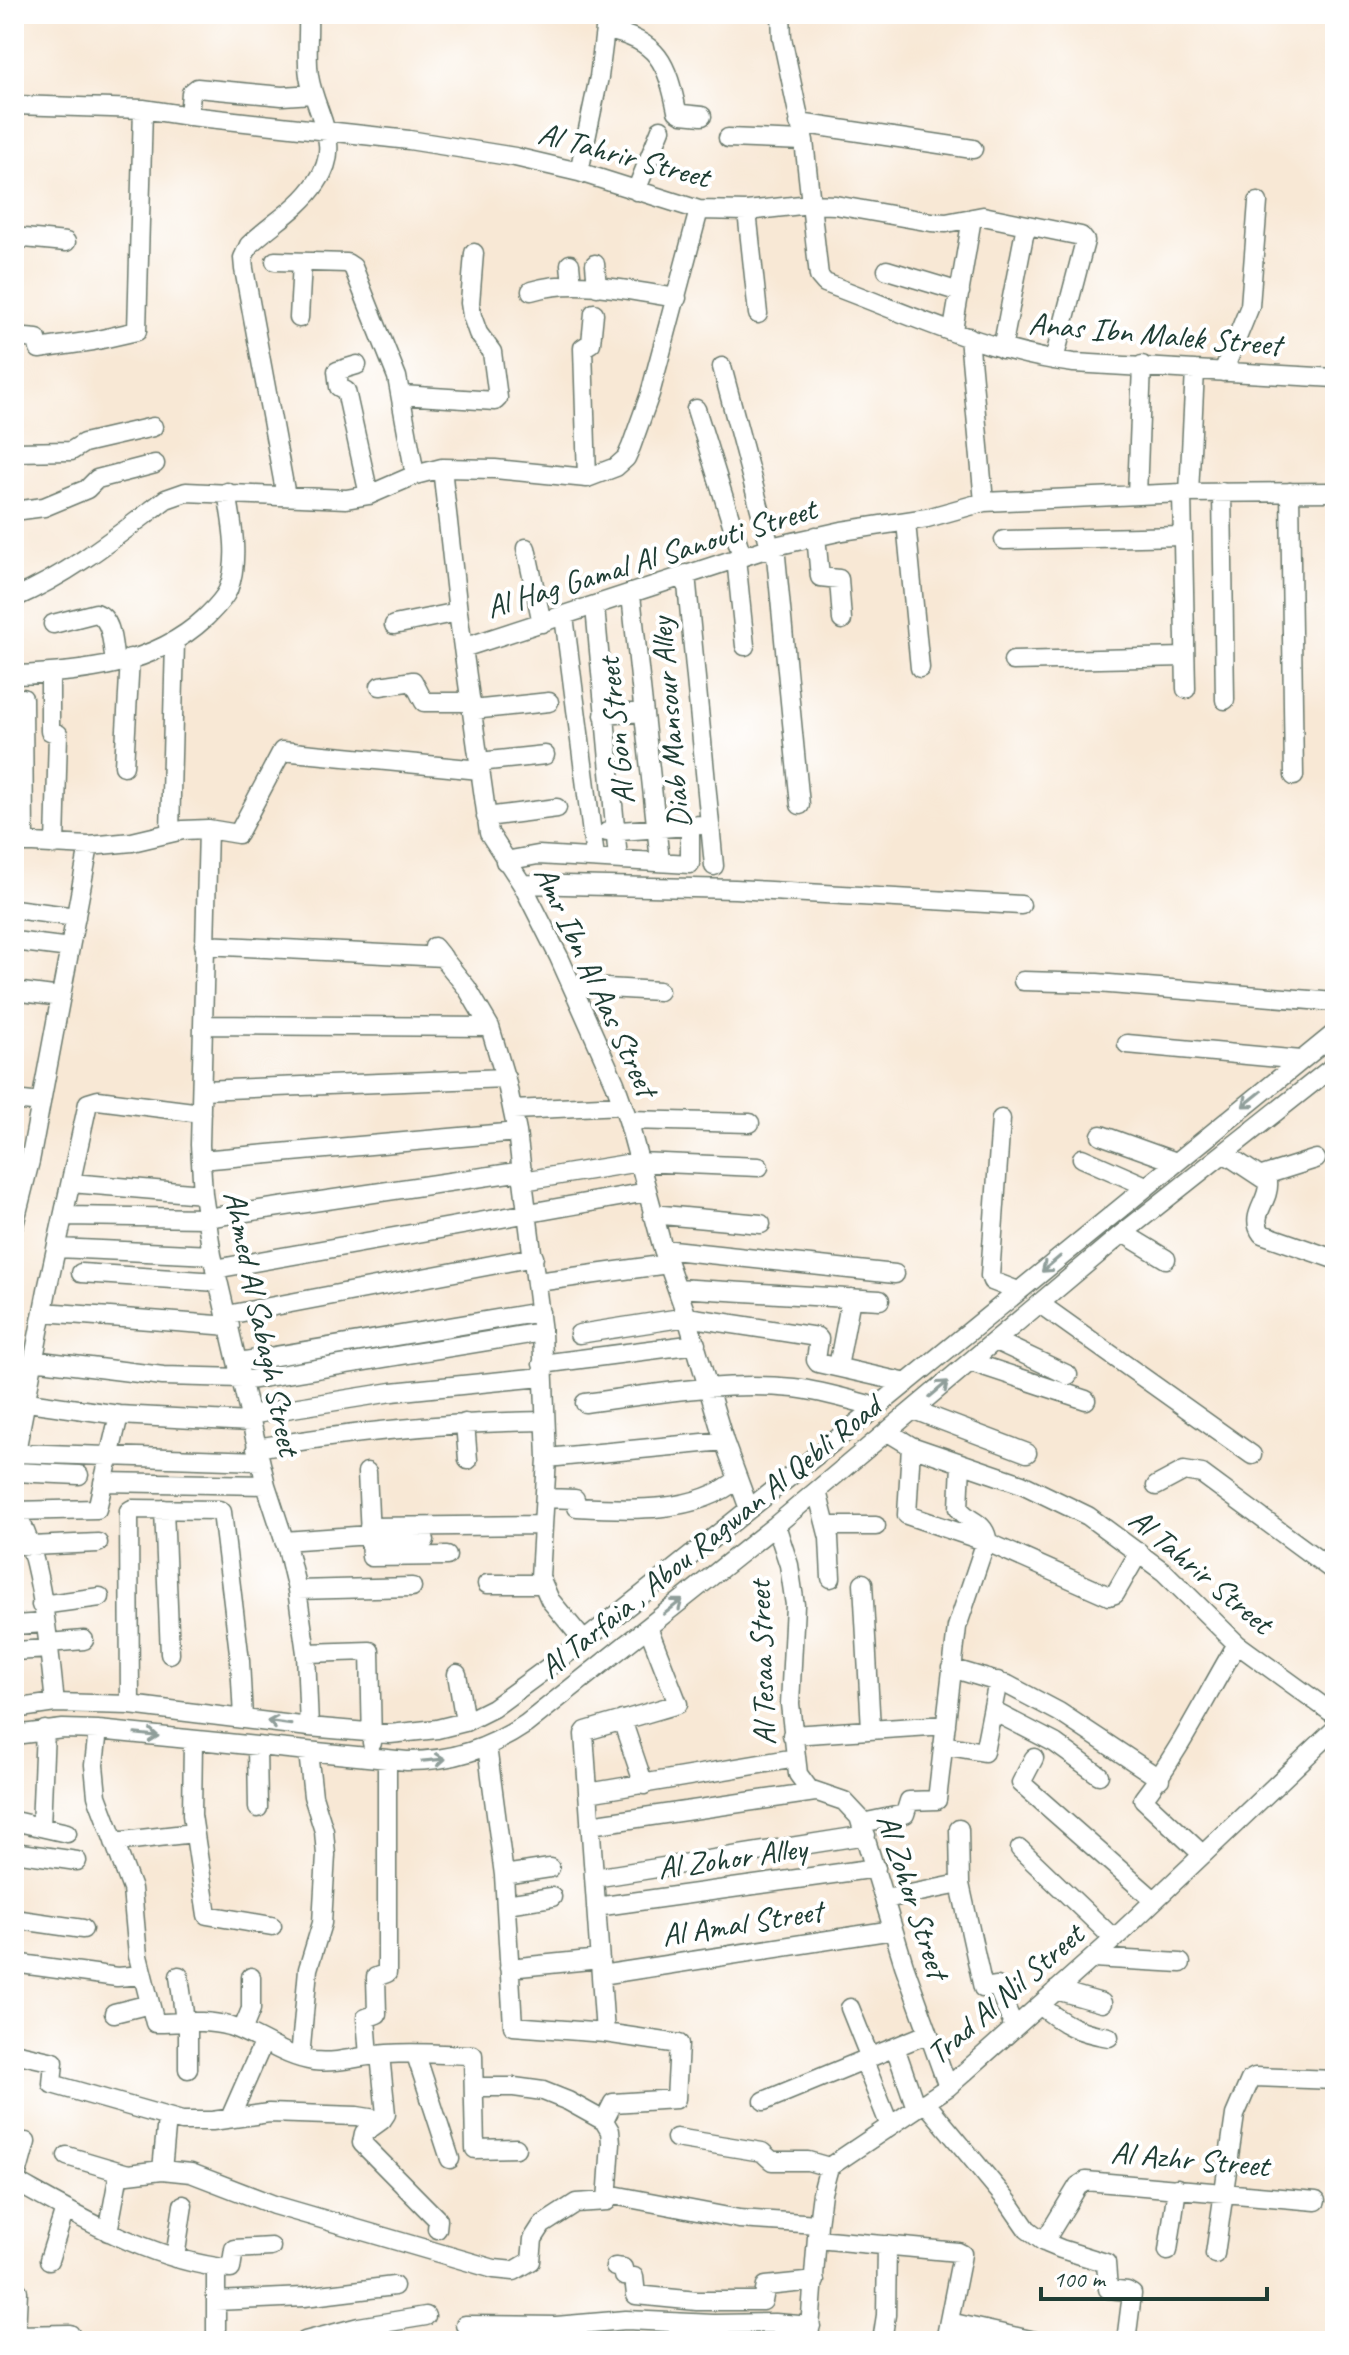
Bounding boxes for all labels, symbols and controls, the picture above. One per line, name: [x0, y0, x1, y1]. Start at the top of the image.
street label: Al Tahrir Street: [534, 113, 717, 198]
street label: Anas Ibn Malek Street: [1027, 303, 1287, 366]
street label: Al Hag Gamal Al Sanouti Street: [481, 487, 824, 628]
street label: Diab Mansour Alley: [640, 613, 700, 830]
street label: Al Gon Street: [588, 652, 644, 806]
street label: Amr Ibn Al Aas Street: [525, 859, 669, 1107]
one-way arrow: [1242, 1091, 1263, 1108]
street label: Ahmed Al Sabagh Street: [214, 1187, 311, 1462]
one-way arrow: [1041, 1255, 1062, 1273]
one-way arrow: [928, 1380, 949, 1398]
street label: Al Tarfaia , Abou Ragwan Al Qebli Road: [531, 1383, 893, 1688]
street label: Al Tahrir Street: [1121, 1499, 1284, 1645]
street label: Al Tesaa Street: [739, 1576, 785, 1746]
one-way arrow: [662, 1598, 683, 1616]
one-way arrow: [267, 1715, 292, 1730]
one-way arrow: [133, 1727, 160, 1742]
one-way arrow: [420, 1752, 447, 1767]
street label: Al Zohor Street: [867, 1809, 960, 1988]
street label: Al Zohor Alley: [655, 1827, 812, 1889]
street label: Al Amal Street: [659, 1889, 829, 1956]
street label: Trad Al Nil Street: [918, 1912, 1095, 2073]
street label: Al Azhr Street: [1109, 2132, 1274, 2187]
scale bar: [1041, 2251, 1267, 2301]
text: 100 m: [1053, 2264, 1107, 2294]

